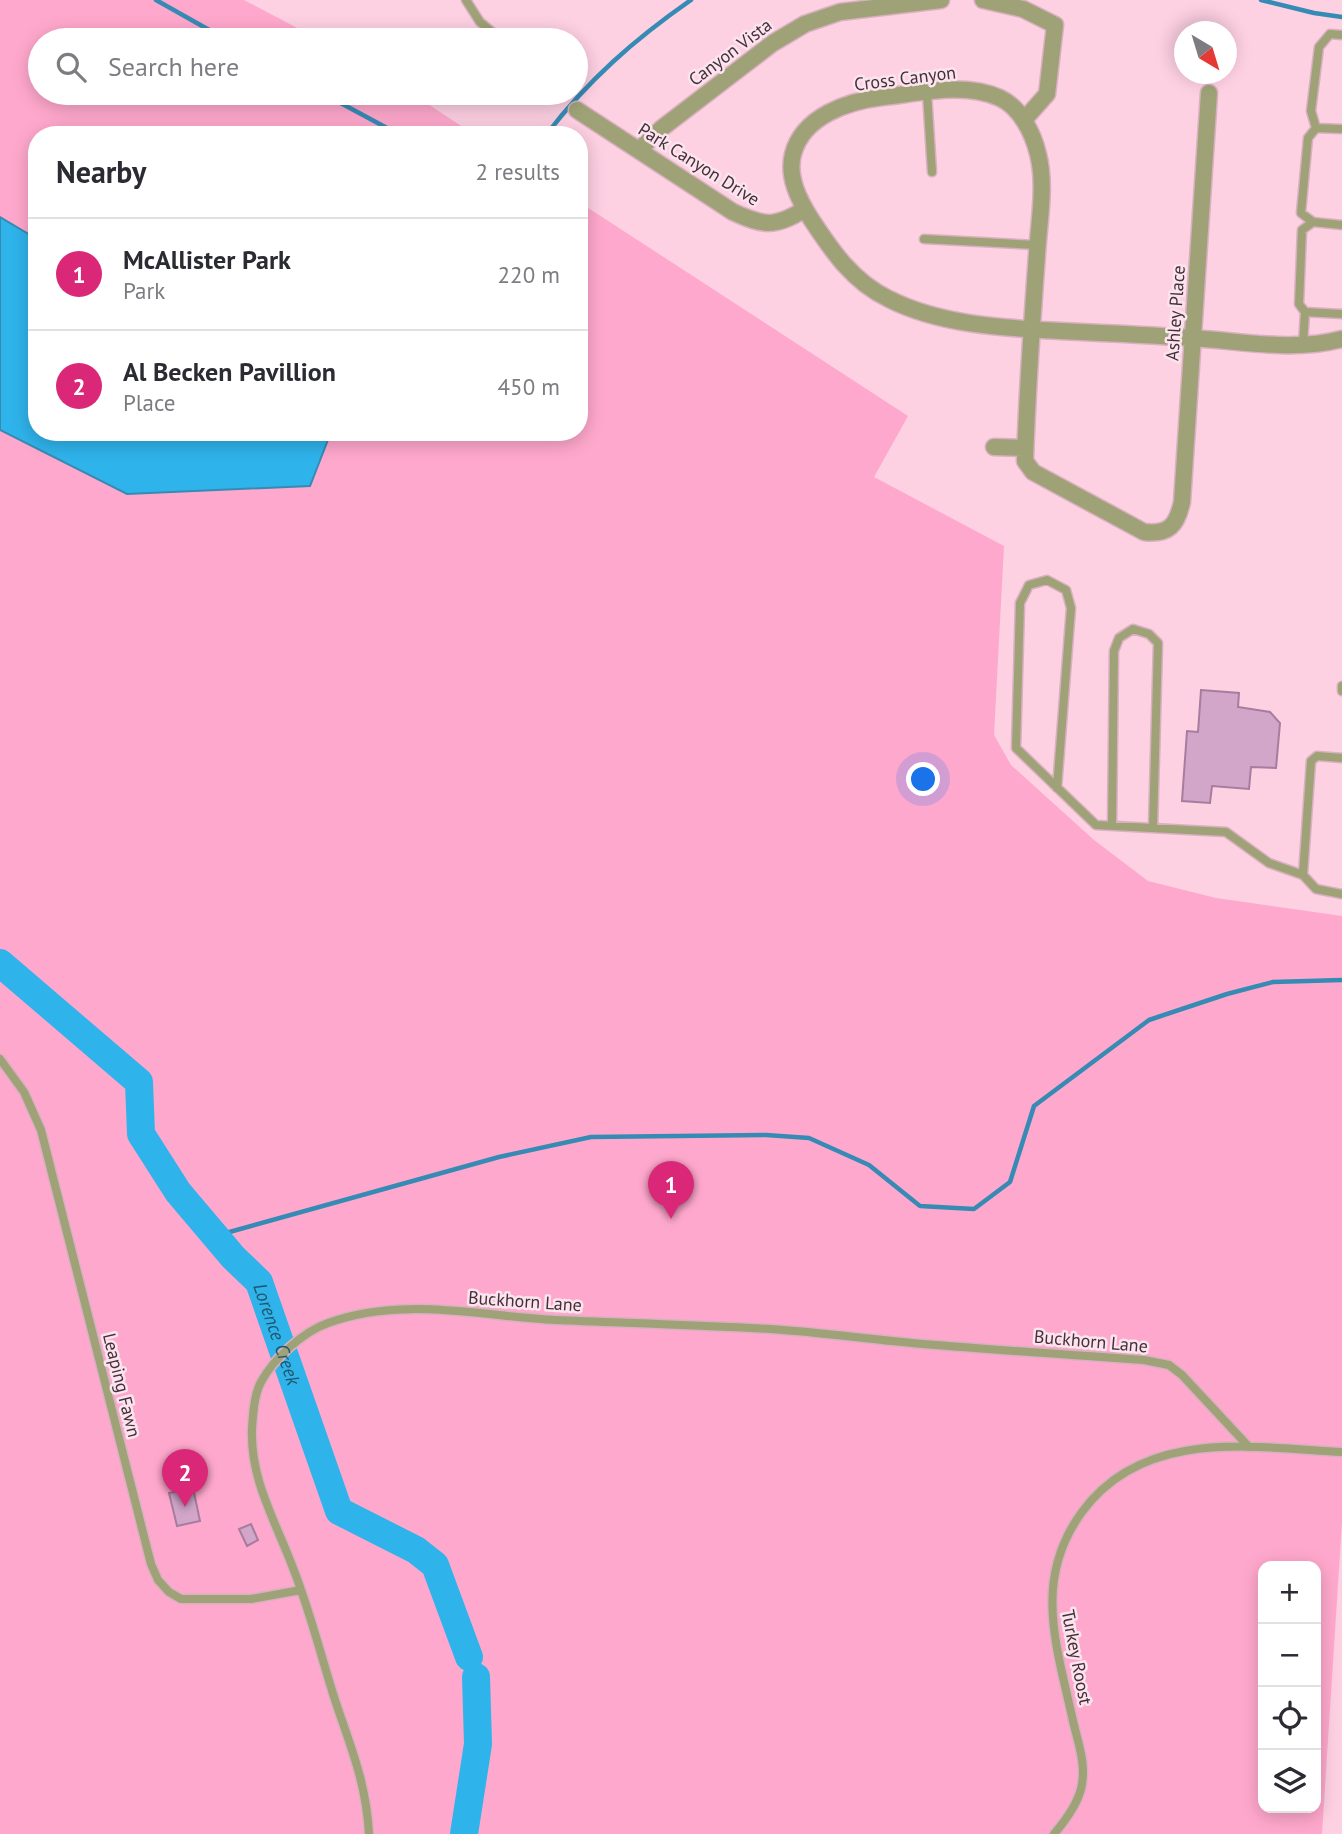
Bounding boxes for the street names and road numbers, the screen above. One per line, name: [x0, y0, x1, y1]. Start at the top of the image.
street label: Canyon Vista: [684, 13, 776, 91]
street label: Cross Canyon: [853, 60, 957, 96]
street label: Park Canyon Drive: [634, 117, 764, 211]
street label: Ashley Place: [1160, 265, 1190, 361]
street label: Buckhorn Lane: [467, 1286, 583, 1316]
street label: Buckhorn Lane: [1033, 1325, 1149, 1357]
street label: Leaping Fawn: [98, 1331, 146, 1439]
street label: Turkey Roost: [1057, 1607, 1097, 1707]

